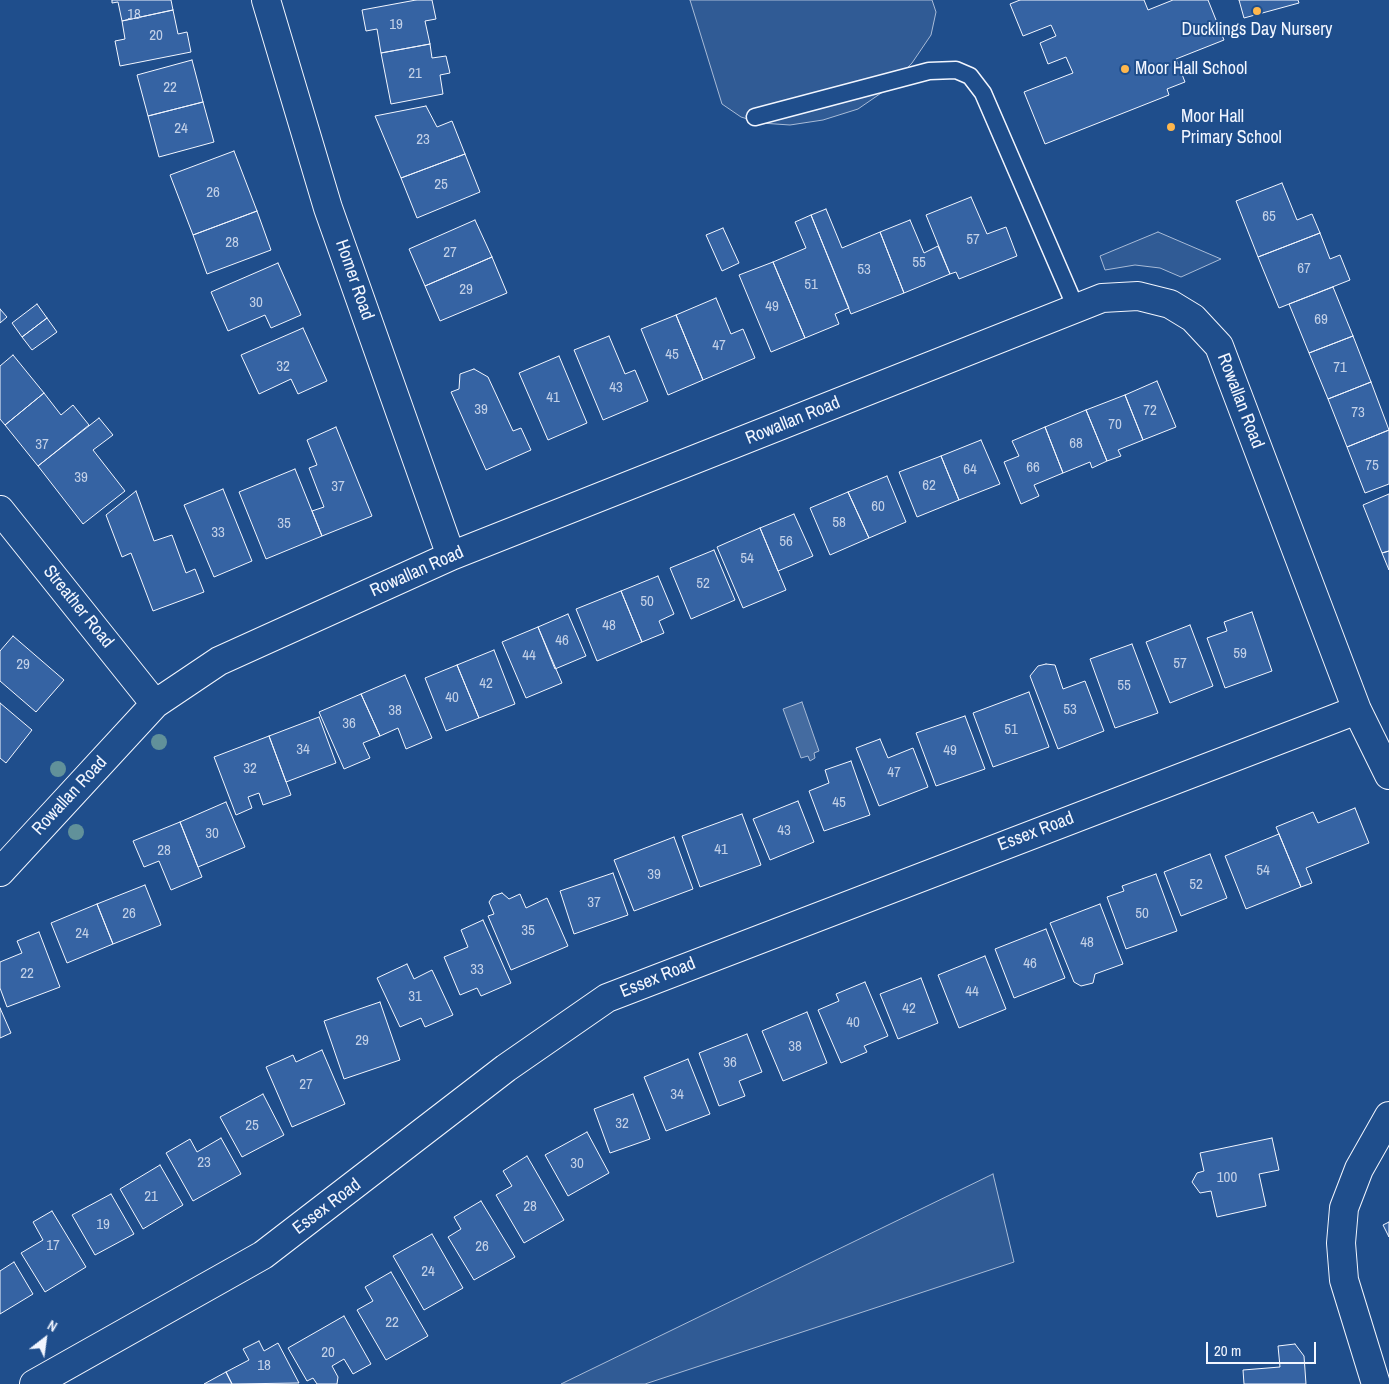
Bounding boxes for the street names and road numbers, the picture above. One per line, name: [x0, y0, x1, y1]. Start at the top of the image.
street label: Homer Road: [330, 237, 378, 323]
street label: Rowallan Road: [1212, 350, 1268, 452]
street label: Rowallan Road: [743, 392, 843, 450]
street label: Rowallan Road: [367, 542, 467, 602]
street label: Streather Road: [38, 561, 118, 653]
street label: Rowallan Road: [28, 752, 112, 840]
street label: Essex Road: [995, 808, 1077, 856]
street label: Essex Road: [617, 953, 699, 1003]
street label: Essex Road: [289, 1174, 365, 1240]

